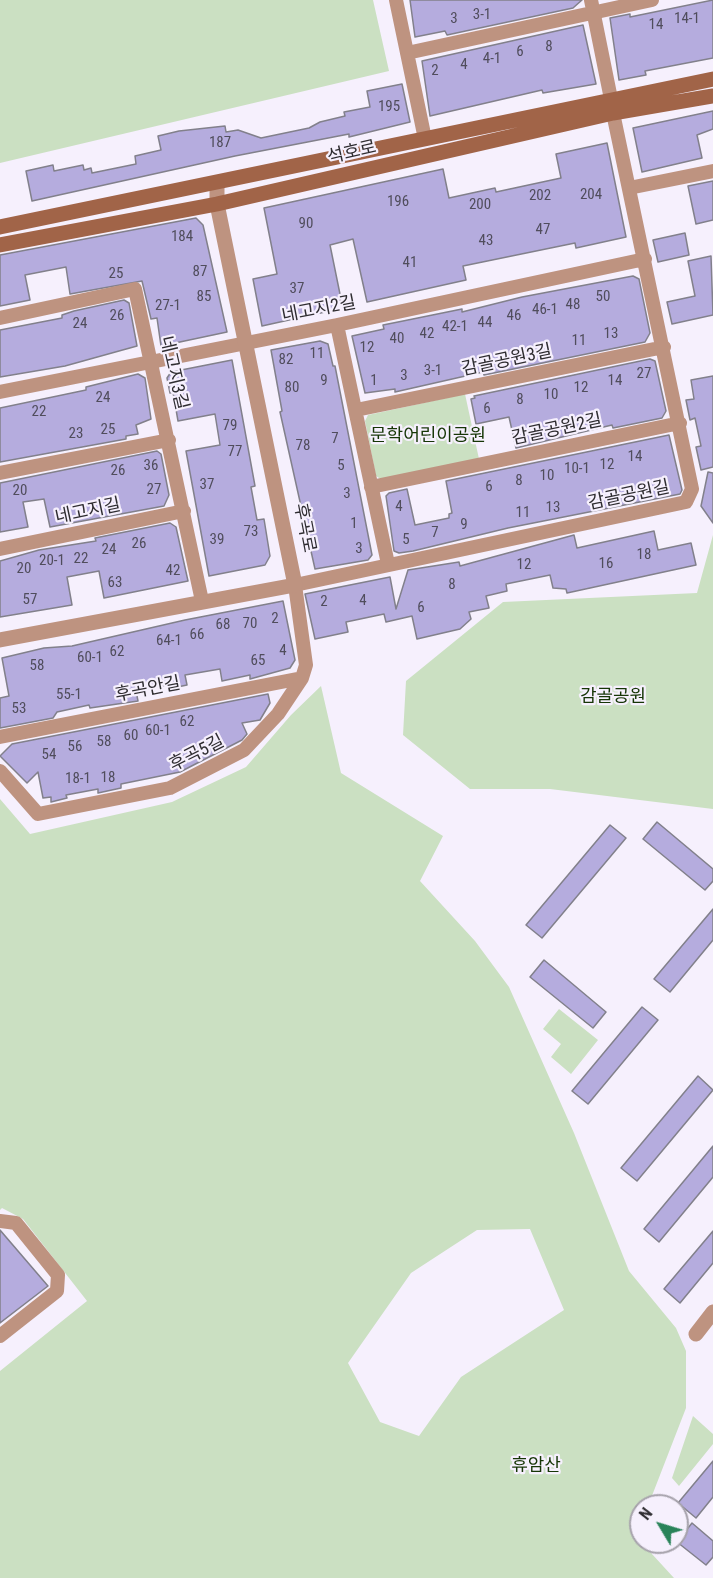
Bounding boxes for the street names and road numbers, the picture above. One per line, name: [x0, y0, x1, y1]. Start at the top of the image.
street label: 석호로: [325, 137, 379, 169]
street label: 네고지2길: [280, 292, 358, 328]
street label: 네고지3길: [154, 334, 192, 412]
street label: 감골공원3길: [460, 341, 554, 381]
street label: 감골공원2길: [510, 410, 604, 450]
street label: 감골공원길: [586, 477, 672, 515]
street label: 네고지길: [53, 495, 123, 529]
street label: 후곡로: [289, 502, 319, 554]
street label: 후곡안길: [113, 673, 183, 707]
street label: 후곡5길: [166, 731, 228, 777]

